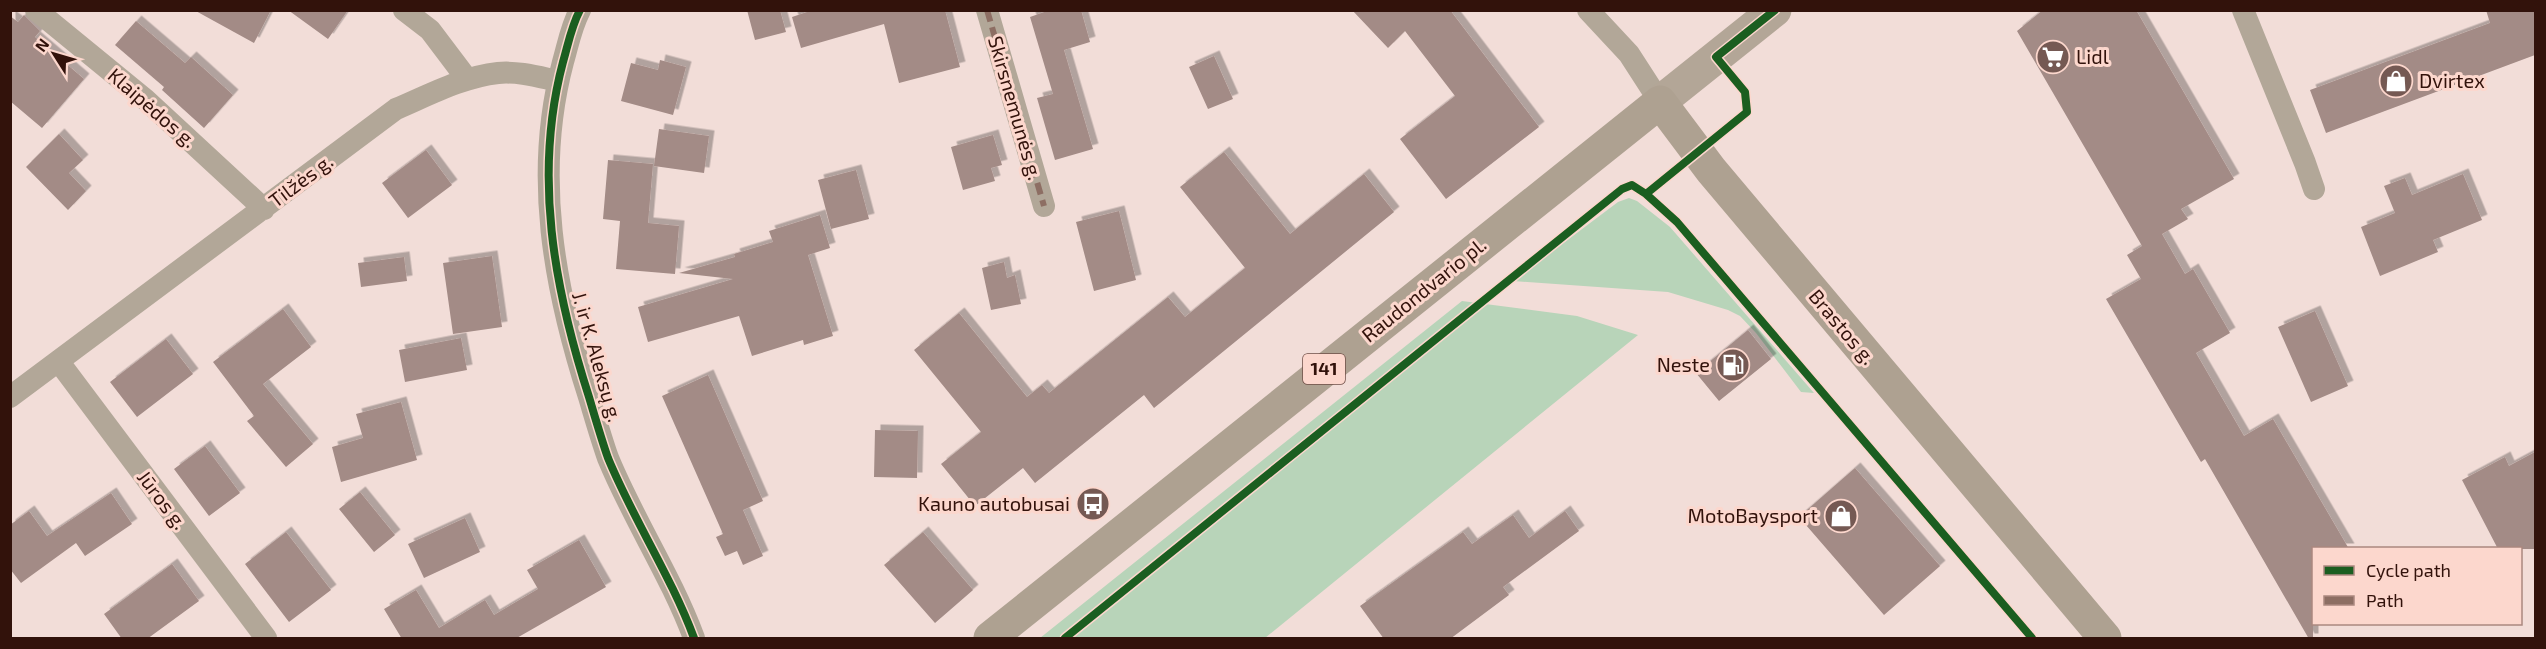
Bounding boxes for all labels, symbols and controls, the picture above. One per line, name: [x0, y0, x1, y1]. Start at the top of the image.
north arrow: [24, 24, 84, 84]
street label: Skirsnemunės g.: [984, 33, 1048, 182]
text: N: [31, 34, 53, 55]
supermarket icon: Lidl: [2035, 39, 2071, 75]
place label: Lidl: [2076, 44, 2109, 68]
street label: Klaipėdos g.: [104, 62, 202, 152]
shop icon: Dvirtex: [2378, 63, 2414, 99]
place label: Dvirtex: [2419, 68, 2485, 92]
street label: Tilžės g.: [264, 148, 337, 212]
street label: Raudondvario pl.: [1356, 232, 1490, 347]
street label: Brastos g.: [1804, 284, 1881, 369]
street label: J. ir K. Aleksų g.: [568, 289, 628, 425]
fuel station icon: Neste: [1715, 347, 1751, 383]
place label: Neste: [1657, 352, 1710, 376]
road number: 141: [1303, 354, 1345, 384]
street label: Jūros g.: [133, 465, 193, 534]
bus stop icon: Kauno autobusai: [1075, 486, 1111, 522]
place label: Kauno autobusai: [918, 491, 1070, 515]
shop icon: MotoBaysport: [1823, 498, 1859, 534]
place label: MotoBaysport: [1687, 503, 1818, 527]
legend: [2312, 547, 2522, 625]
text: Cycle path: [2366, 559, 2451, 581]
text: Path: [2366, 589, 2404, 611]

